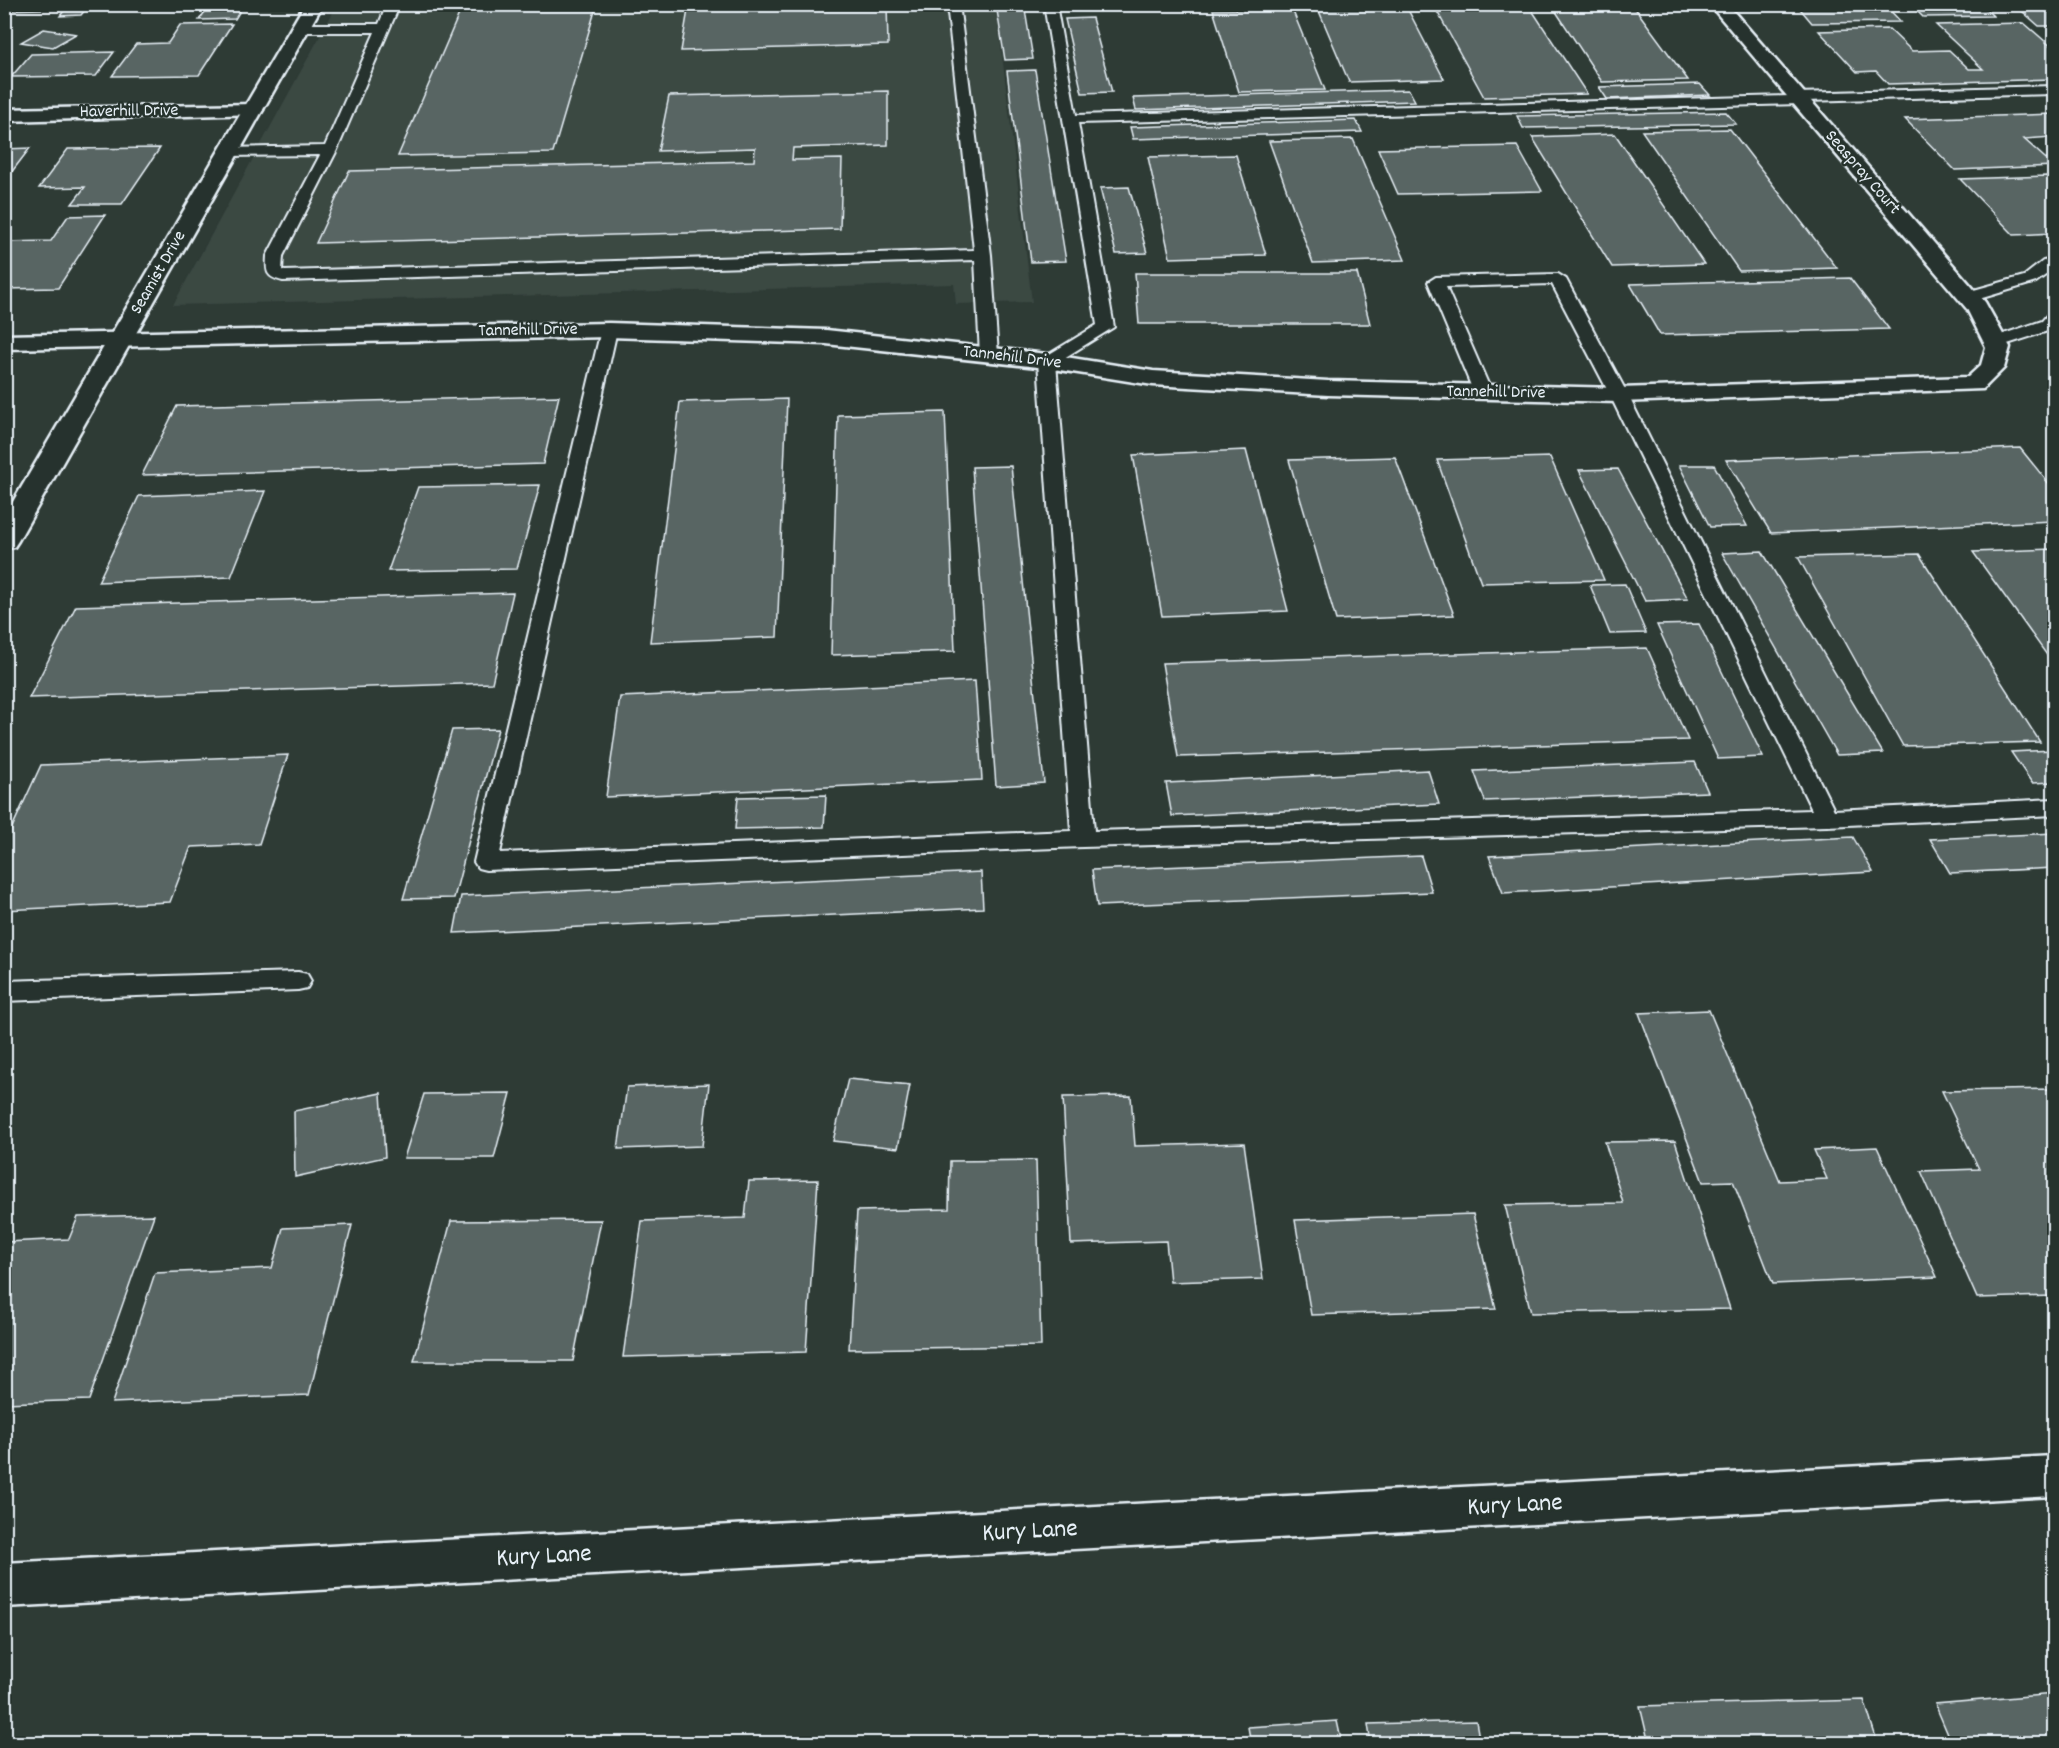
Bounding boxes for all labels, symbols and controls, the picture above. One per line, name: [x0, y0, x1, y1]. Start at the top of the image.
street label: Haverhill Drive: [79, 99, 179, 125]
street label: Seaspray Court: [1818, 125, 1906, 221]
street label: Seamist Drive: [125, 226, 193, 320]
street label: Tannehill Drive: [478, 318, 578, 344]
street label: Tannehill Drive: [961, 340, 1063, 376]
street label: Tannehill Drive: [1446, 380, 1546, 406]
street label: Kury Lane: [1466, 1485, 1564, 1527]
street label: Kury Lane: [981, 1511, 1079, 1553]
street label: Kury Lane: [495, 1536, 593, 1578]

